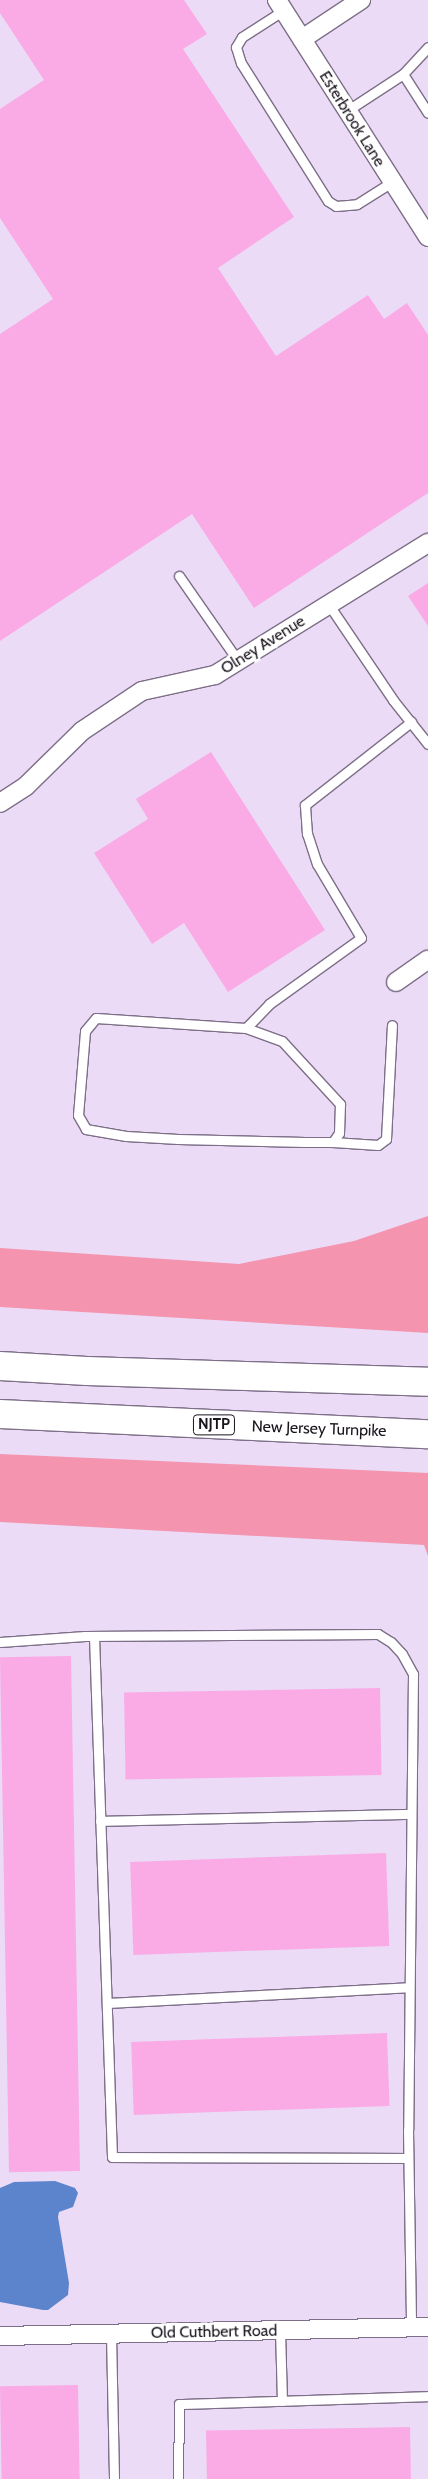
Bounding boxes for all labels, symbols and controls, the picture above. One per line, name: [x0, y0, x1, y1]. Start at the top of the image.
street label: Esterbrook Lane: [315, 68, 389, 170]
street label: Olney Avenue: [217, 612, 309, 678]
road number: NJTP: [193, 1412, 235, 1438]
street label: New Jersey Turnpike: [251, 1417, 387, 1441]
street label: Old Cuthbert Road: [151, 2321, 277, 2343]

